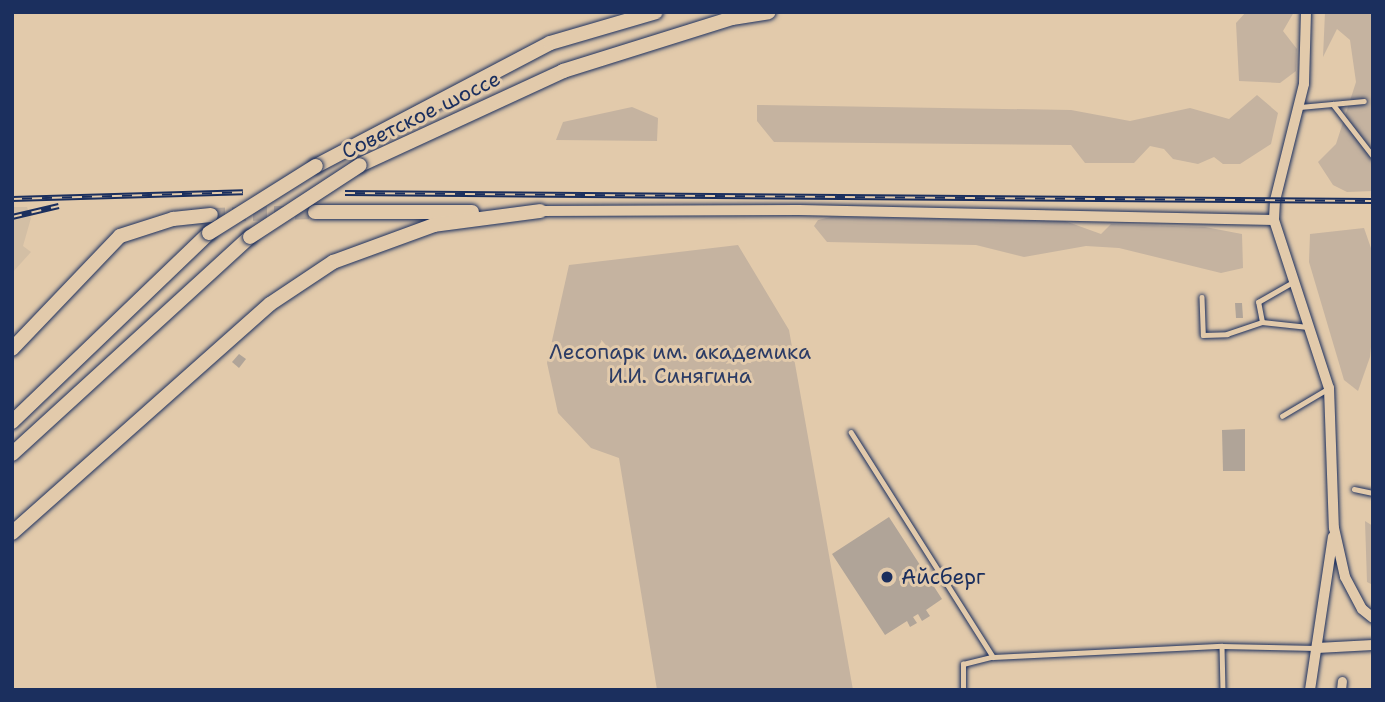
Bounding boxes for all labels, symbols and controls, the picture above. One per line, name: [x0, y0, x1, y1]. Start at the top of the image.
street label: Советское шоссе: [337, 66, 505, 164]
park label: Лесопарк им. академика И.И. Синягина: [549, 339, 811, 389]
place label: Айсберг: [901, 564, 985, 590]
marker: Айсберг: [879, 569, 895, 585]

